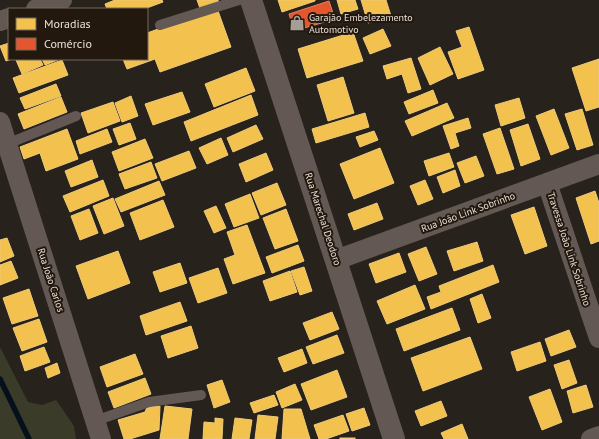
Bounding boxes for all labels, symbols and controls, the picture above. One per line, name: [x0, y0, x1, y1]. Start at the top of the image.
legend: [8, 8, 148, 60]
place label: Garajão Embelezamento Automotivo: [309, 11, 413, 36]
shop icon: Garajão Embelezamento Automotivo: [288, 14, 306, 32]
text: Moradias: [44, 16, 91, 31]
text: Comércio: [44, 36, 92, 51]
street label: Rua Marechal Deodoro: [302, 171, 344, 267]
street label: Rua João Link Sobrinho: [419, 189, 517, 235]
street label: Travessa João Link Sobrinho: [544, 190, 594, 308]
street label: Rua João Carlos: [35, 246, 67, 314]

